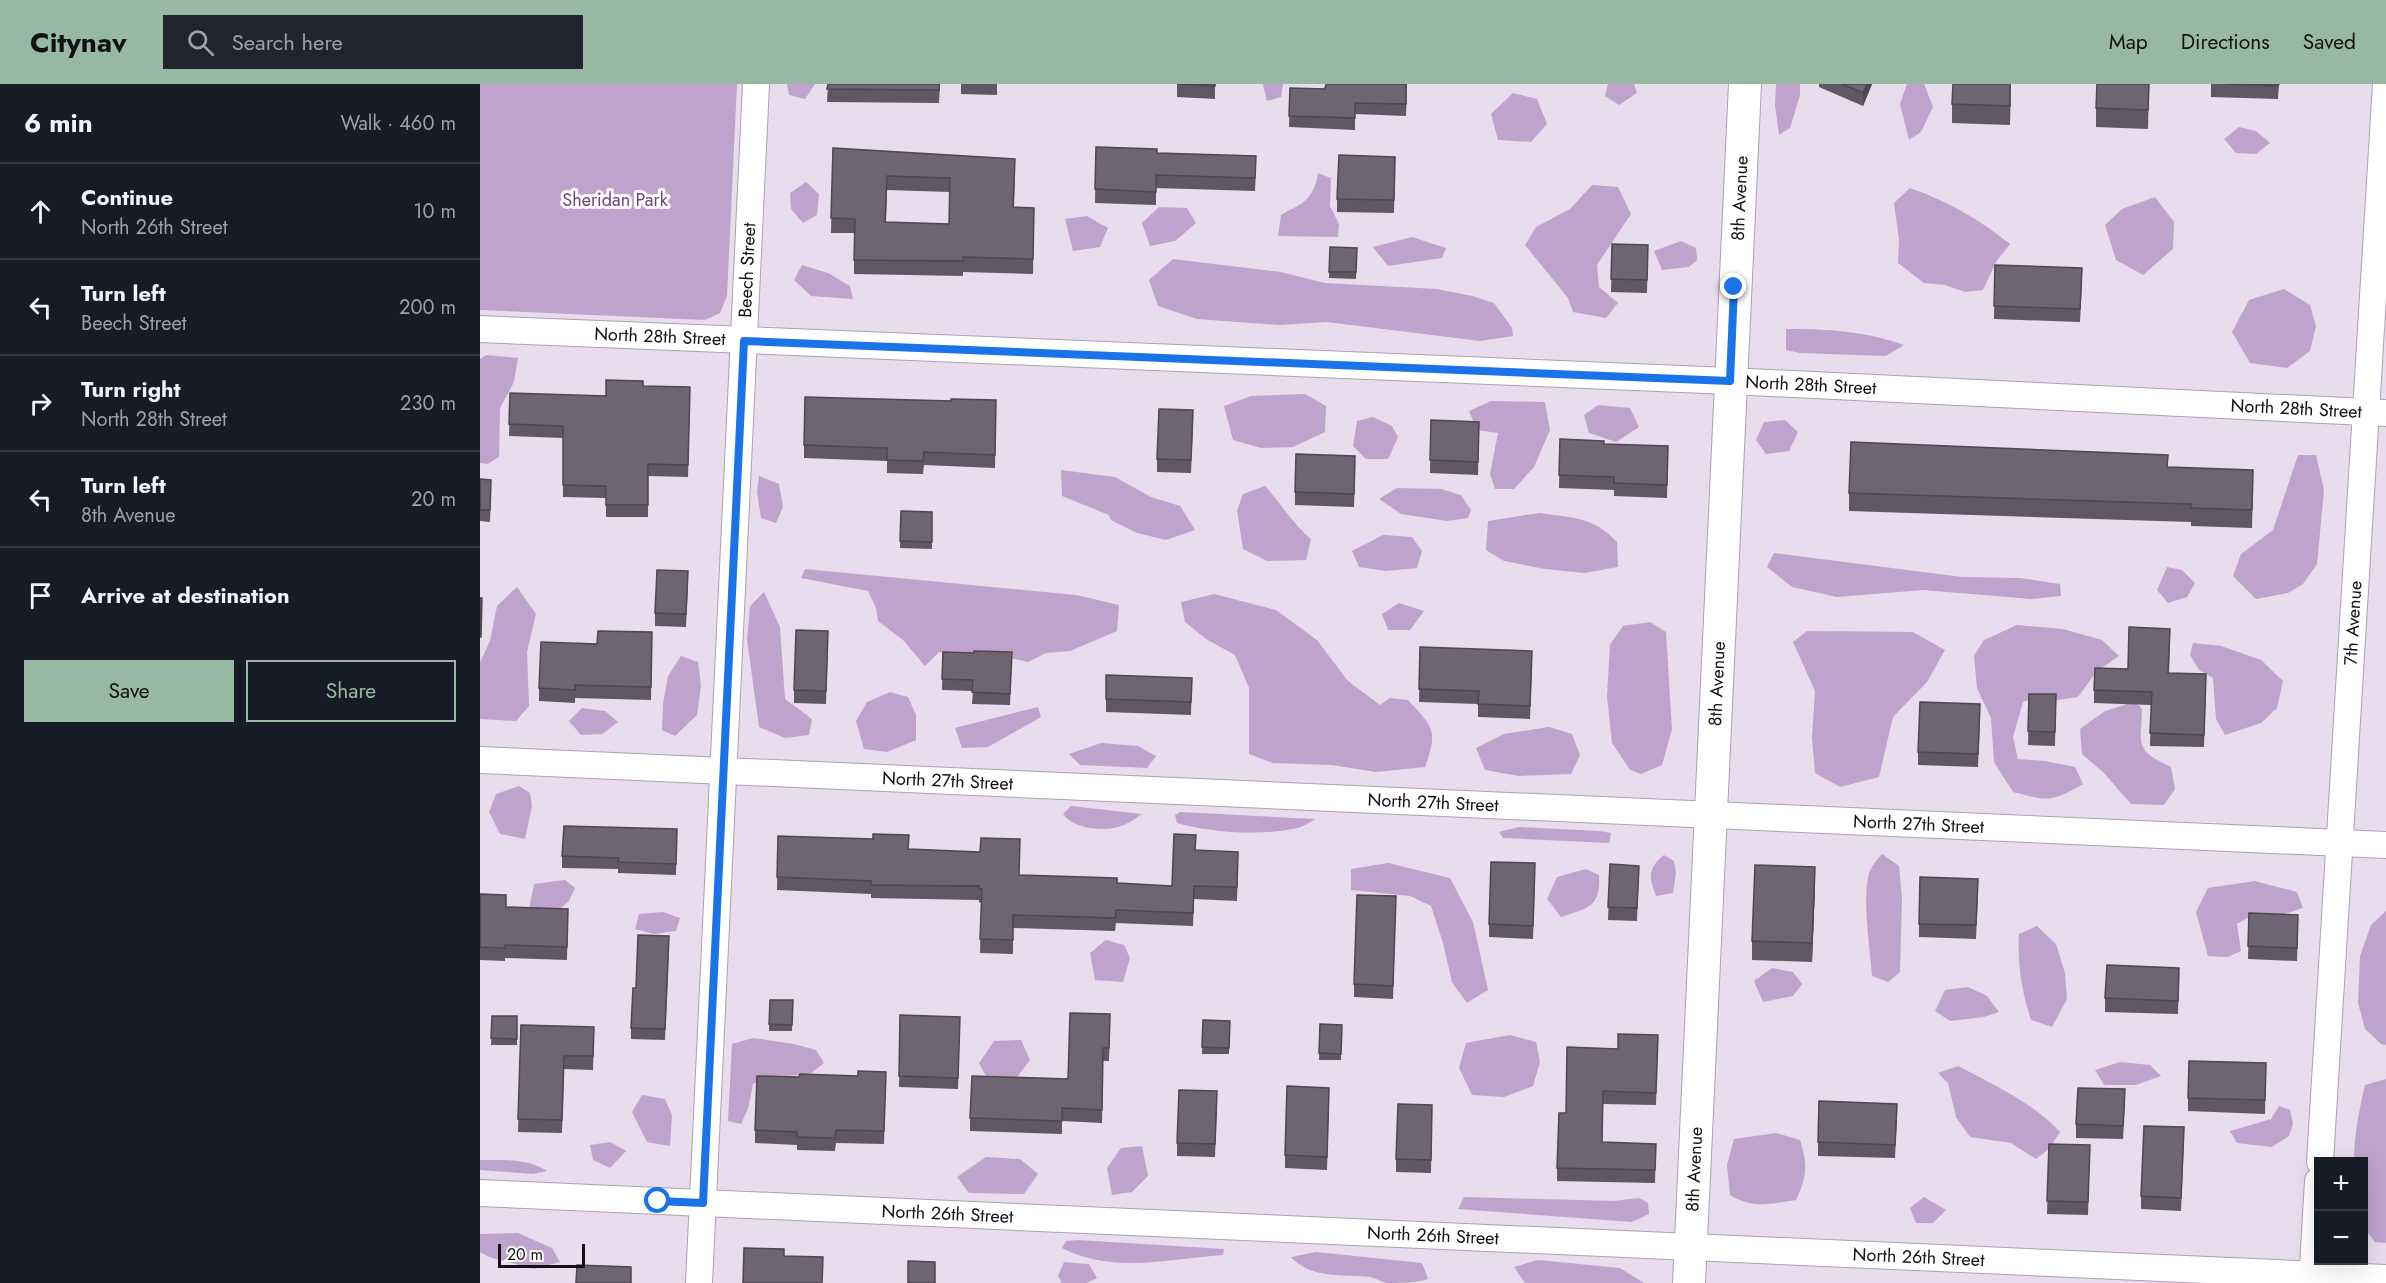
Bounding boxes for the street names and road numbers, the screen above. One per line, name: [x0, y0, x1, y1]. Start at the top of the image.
street label: 8th Avenue: [1725, 155, 1755, 241]
street label: Beech Street: [732, 221, 762, 318]
street label: North 28th Street: [594, 321, 727, 352]
street label: North 28th Street: [1745, 369, 1878, 401]
street label: North 28th Street: [2230, 392, 2363, 425]
street label: 7th Avenue: [2337, 580, 2369, 666]
street label: 8th Avenue: [1702, 641, 1732, 727]
street label: North 27th Street: [881, 765, 1014, 797]
street label: North 27th Street: [1367, 787, 1500, 818]
street label: North 27th Street: [1853, 808, 1985, 840]
street label: 8th Avenue: [1679, 1126, 1709, 1212]
street label: North 26th Street: [881, 1198, 1015, 1230]
street label: North 26th Street: [1367, 1220, 1500, 1251]
street label: North 26th Street: [1852, 1241, 1986, 1273]

